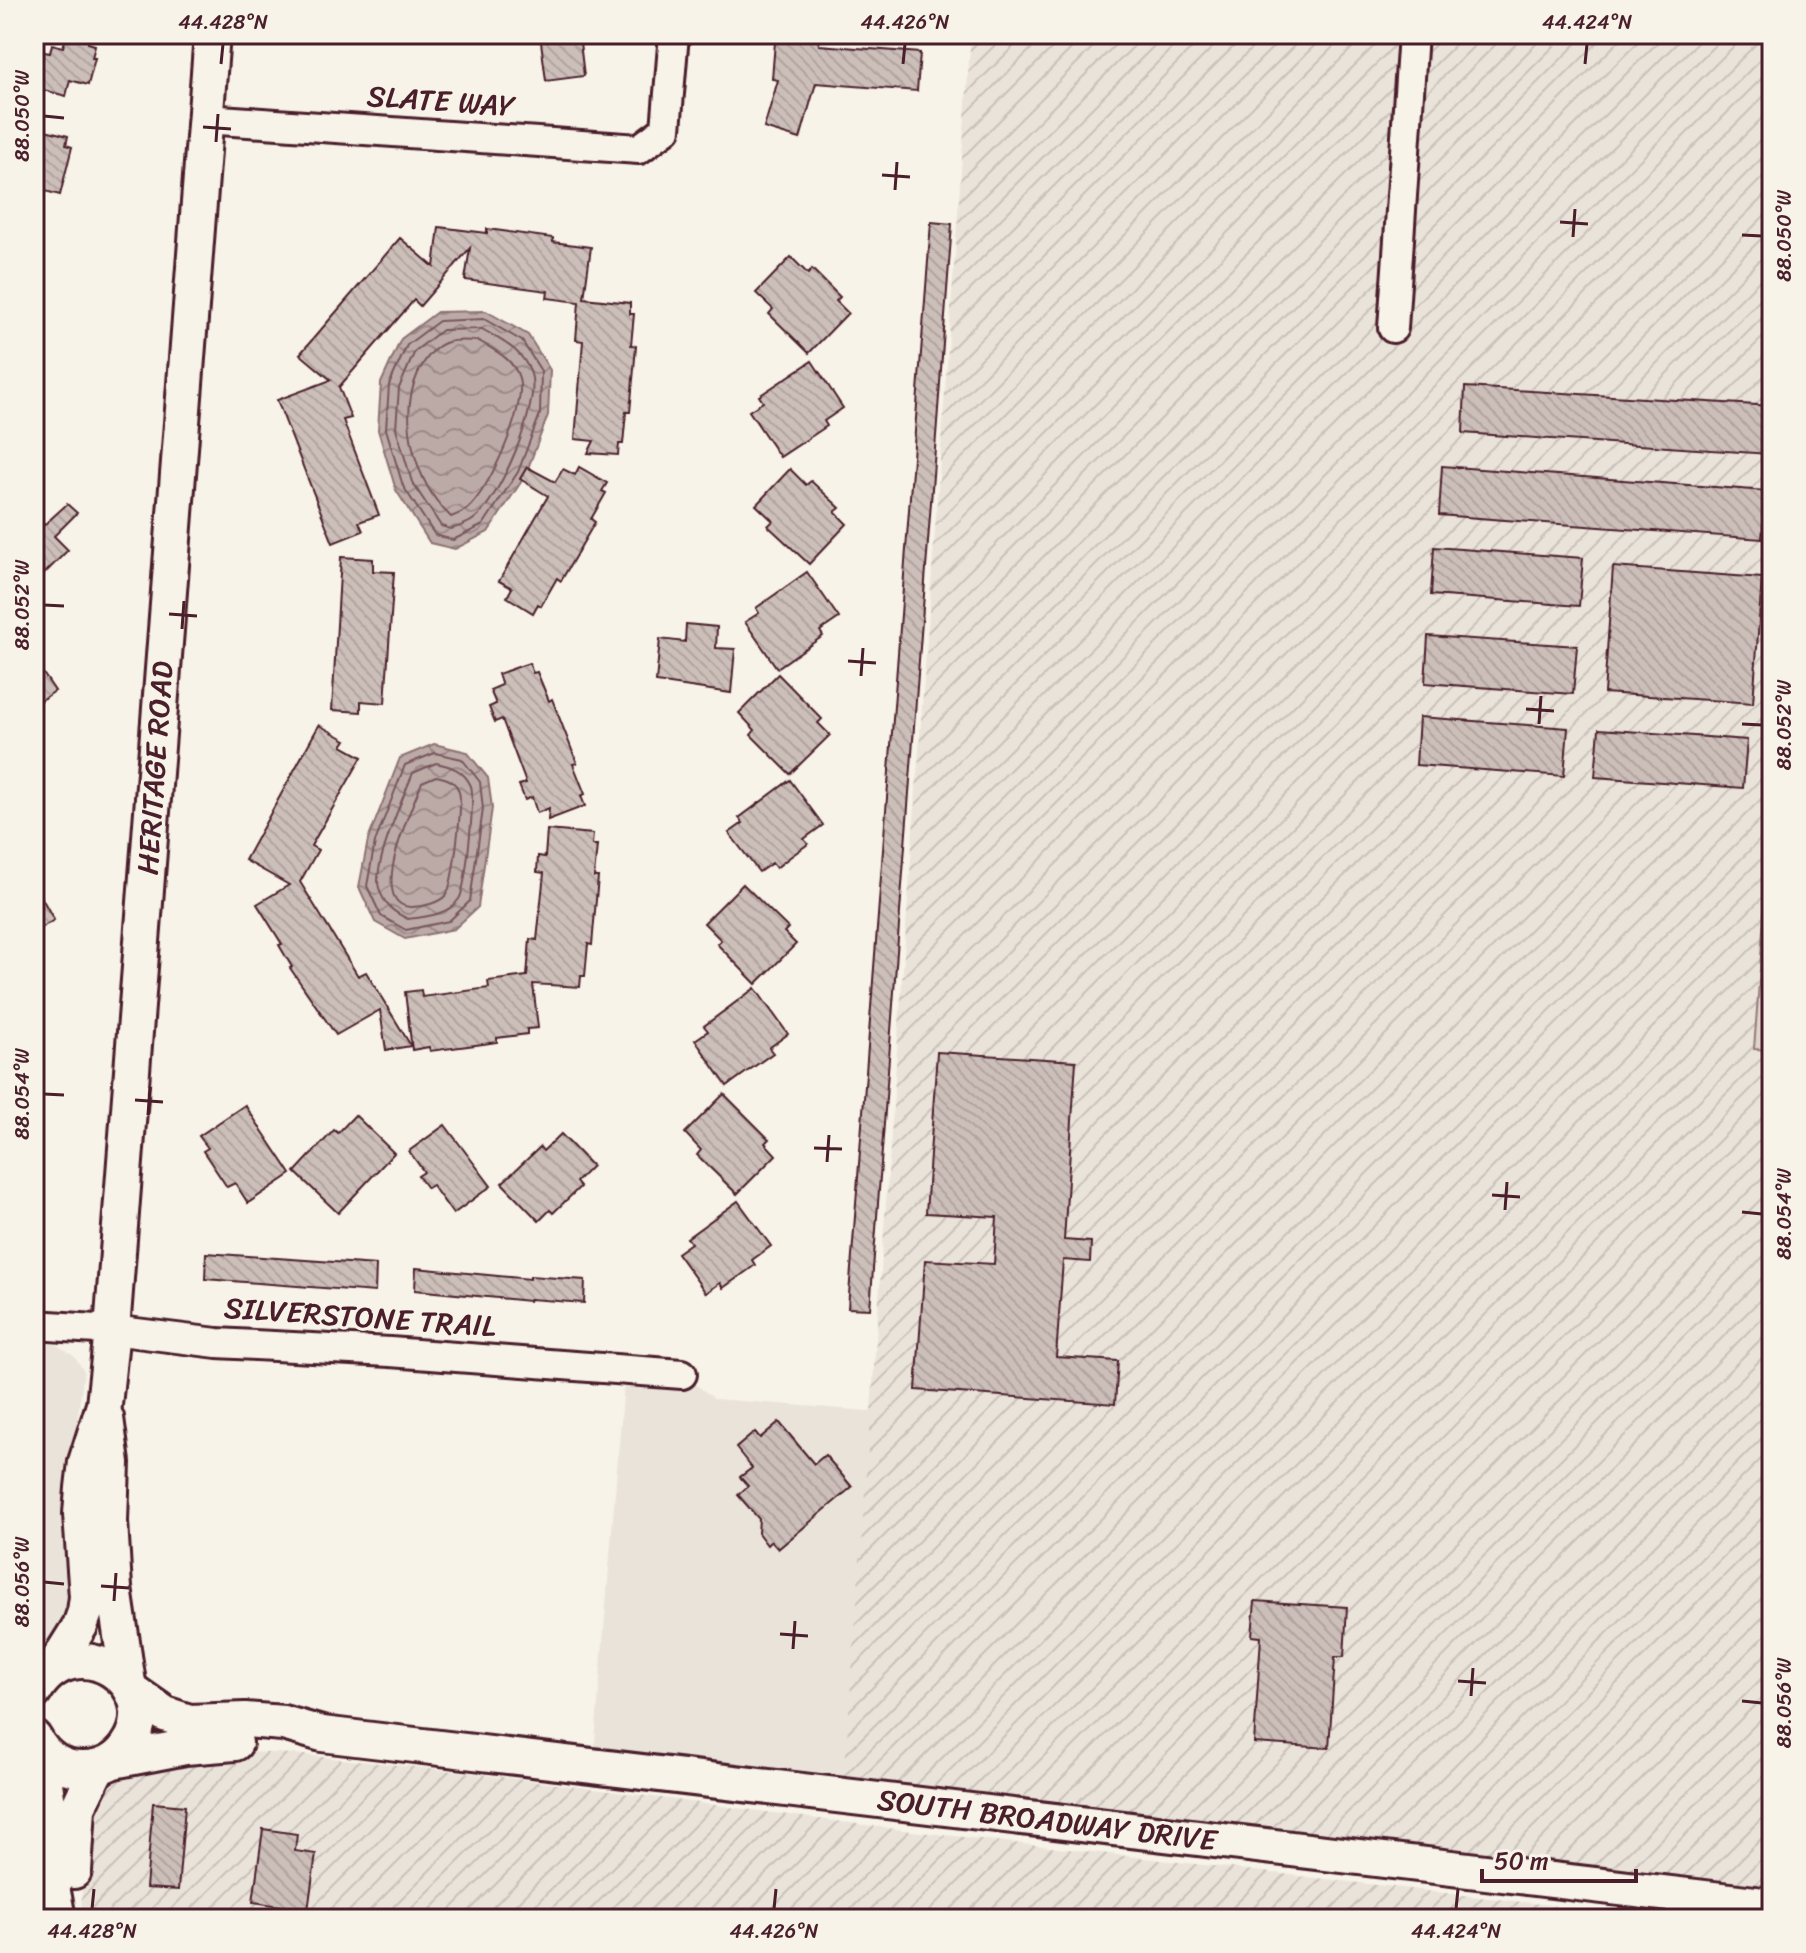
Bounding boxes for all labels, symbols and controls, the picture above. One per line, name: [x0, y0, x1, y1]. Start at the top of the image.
text: 44.428°N: [178, 5, 268, 40]
text: 44.426°N: [861, 5, 950, 40]
text: 44.424°N: [1542, 5, 1632, 40]
street label: SLATE WAY: [365, 69, 518, 133]
text: 88.050°W: [5, 70, 40, 162]
text: 88.050°W: [1767, 190, 1802, 282]
text: 88.052°W: [5, 559, 40, 650]
street label: HERITAGE ROAD: [121, 659, 189, 877]
text: 88.052°W: [1767, 679, 1802, 770]
text: 88.054°W: [5, 1048, 40, 1140]
text: 88.054°W: [1767, 1168, 1802, 1260]
street label: SILVERSTONE TRAIL: [222, 1281, 498, 1353]
text: 88.056°W: [5, 1536, 40, 1627]
text: 88.056°W: [1767, 1657, 1802, 1748]
street label: SOUTH BROADWAY DRIVE: [874, 1772, 1222, 1868]
scale bar: [1482, 1833, 1636, 1883]
text: 50 m: [1494, 1840, 1549, 1882]
text: 44.428°N: [47, 1914, 137, 1949]
text: 44.426°N: [730, 1914, 819, 1949]
text: 44.424°N: [1411, 1914, 1501, 1949]

